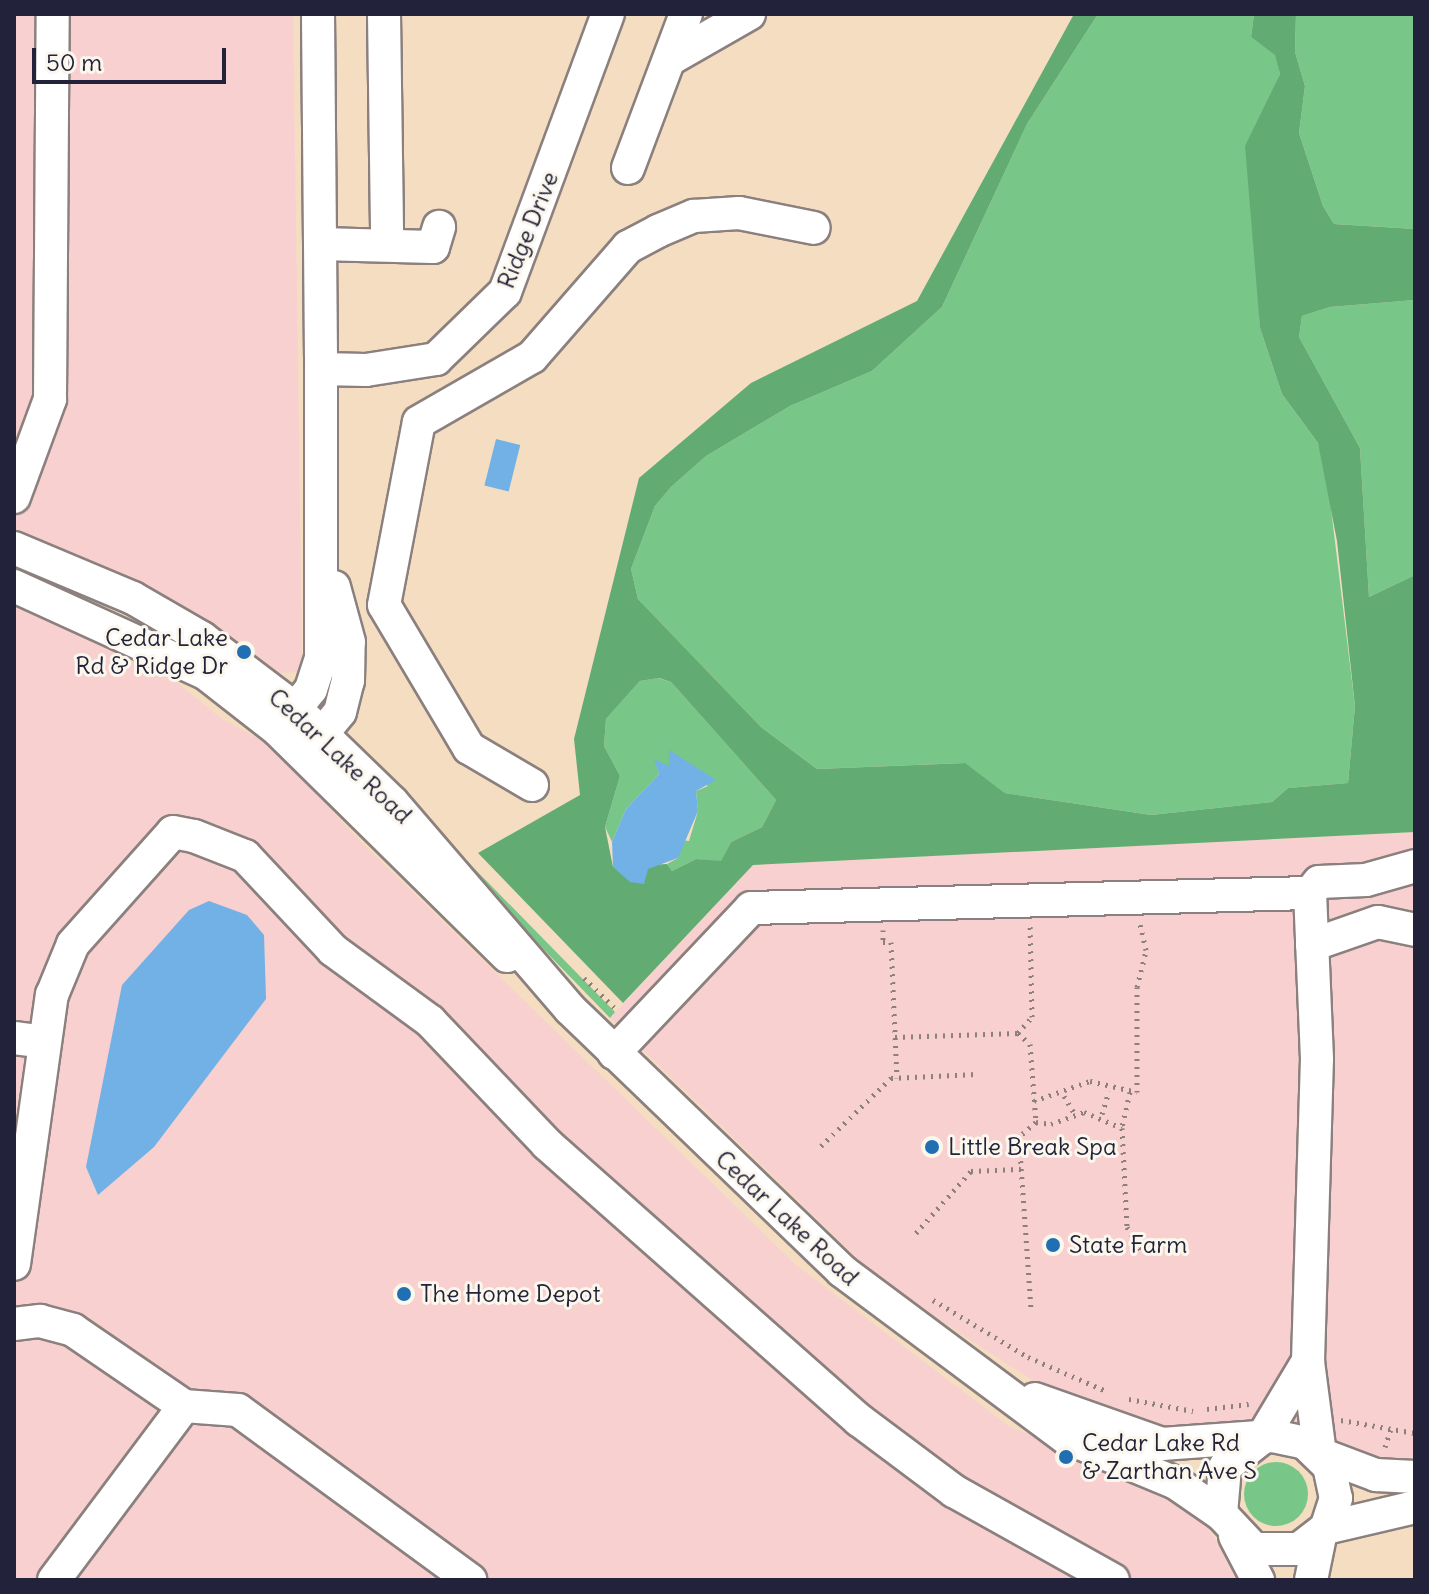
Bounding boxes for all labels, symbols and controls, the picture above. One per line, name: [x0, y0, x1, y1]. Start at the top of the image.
scale bar: [36, 32, 230, 82]
text: 50 m: [46, 47, 102, 77]
street label: Ridge Drive: [492, 167, 564, 293]
place label: Cedar Lake Rd & Ridge Dr: [75, 624, 228, 680]
marker: Cedar Lake Rd & Ridge Dr: [235, 643, 253, 661]
street label: Cedar Lake Road: [263, 682, 417, 830]
place label: Little Break Spa: [948, 1133, 1117, 1161]
marker: Little Break Spa: [923, 1138, 941, 1156]
street label: Cedar Lake Road: [710, 1144, 864, 1292]
place label: State Farm: [1069, 1231, 1187, 1259]
marker: State Farm: [1044, 1236, 1062, 1254]
place label: The Home Depot: [420, 1280, 601, 1308]
marker: The Home Depot: [395, 1285, 413, 1303]
place label: Cedar Lake Rd & Zarthan Ave S: [1082, 1429, 1257, 1485]
marker: Cedar Lake Rd & Zarthan Ave S: [1057, 1448, 1075, 1466]

